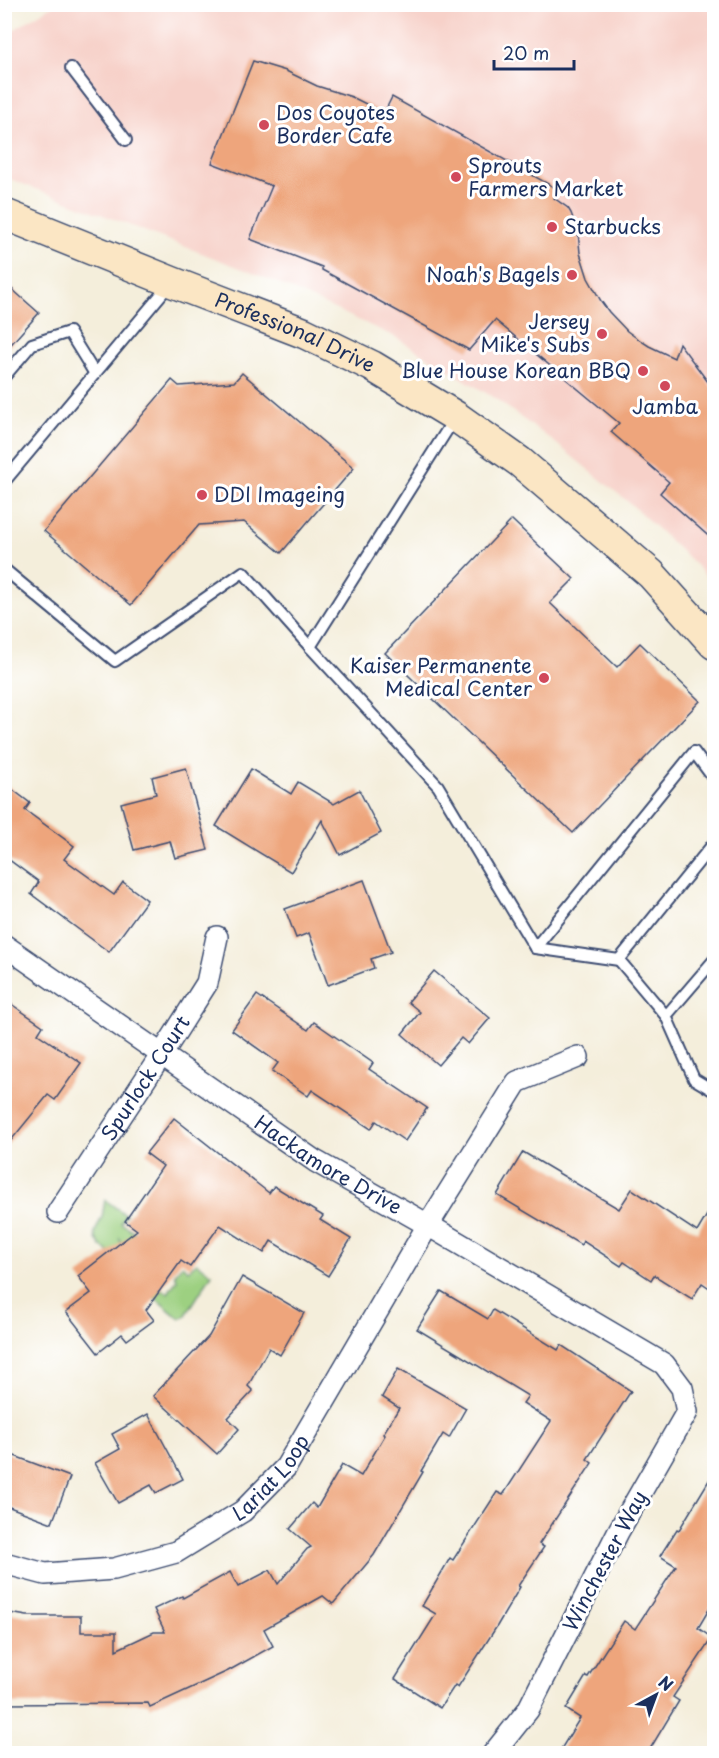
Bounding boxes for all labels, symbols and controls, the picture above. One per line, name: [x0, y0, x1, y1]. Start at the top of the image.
scale bar: [494, 33, 574, 71]
text: 20 m: [503, 39, 549, 66]
place label: Dos Coyotes Border Cafe: [276, 97, 395, 150]
marker: Dos Coyotes Border Cafe: [257, 118, 271, 132]
place label: Sprouts Farmers Market: [468, 150, 623, 203]
marker: Sprouts Farmers Market: [449, 170, 463, 184]
place label: Starbucks: [564, 211, 661, 241]
marker: Starbucks: [545, 220, 559, 234]
place label: Noah's Bagels: [426, 259, 560, 289]
marker: Noah's Bagels: [565, 268, 579, 282]
street label: Professional Drive: [211, 284, 380, 379]
place label: Jersey Mike's Subs: [480, 306, 590, 359]
marker: Jersey Mike's Subs: [595, 327, 609, 341]
place label: Blue House Korean BBQ: [401, 355, 631, 385]
marker: Blue House Korean BBQ: [636, 364, 650, 378]
marker: Jamba: [658, 379, 672, 393]
place label: Jamba: [632, 391, 699, 421]
place label: DDI Imageing: [214, 479, 345, 509]
marker: DDI Imageing: [195, 488, 209, 502]
place label: Kaiser Permanente Medical Center: [350, 650, 533, 703]
marker: Kaiser Permanente Medical Center: [537, 671, 551, 685]
street label: Spurlock Court: [93, 1009, 197, 1146]
street label: Hackamore Drive: [249, 1107, 408, 1221]
street label: Lariat Loop: [226, 1428, 316, 1528]
street label: Winchester Way: [554, 1485, 654, 1636]
north arrow: [626, 1665, 686, 1725]
text: N: [654, 1670, 679, 1696]

